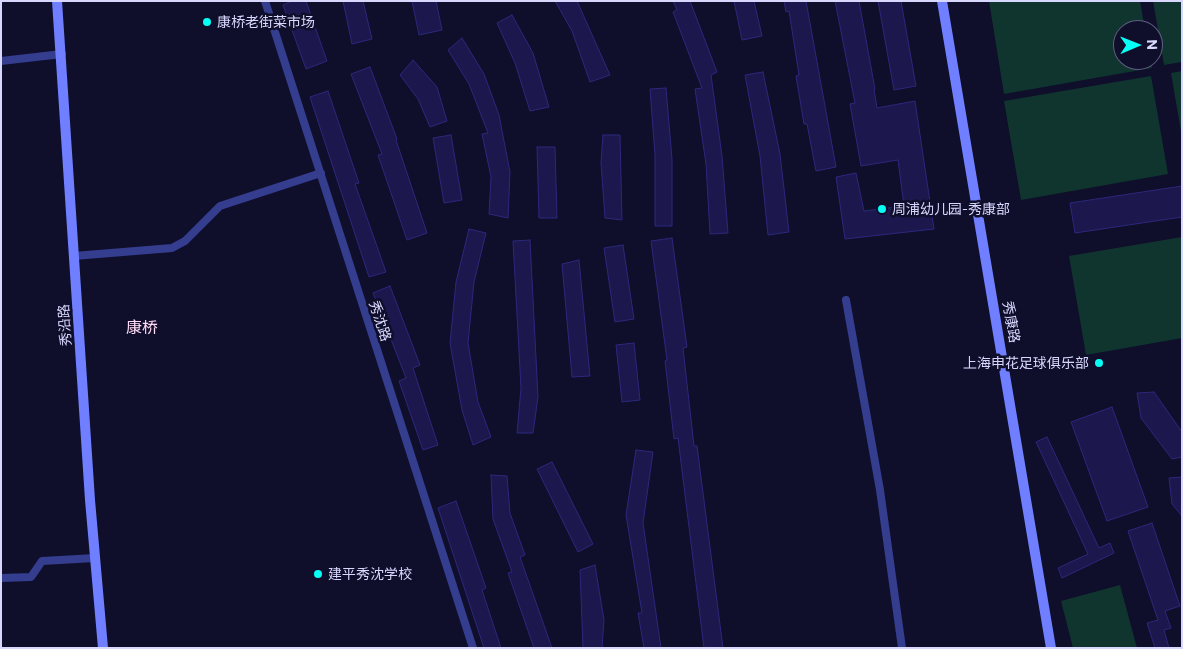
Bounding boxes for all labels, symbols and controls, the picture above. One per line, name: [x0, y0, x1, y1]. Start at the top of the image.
place label: 康桥老街菜市场: [217, 14, 315, 30]
marker: 康桥老街菜市场: [201, 16, 213, 28]
north arrow: [1113, 20, 1163, 70]
text: N: [1144, 39, 1161, 50]
place label: 周浦幼儿园-秀康部: [892, 201, 1010, 217]
marker: 周浦幼儿园-秀康部: [876, 203, 888, 215]
street label: 秀沈路: [366, 298, 394, 344]
street label: 秀康路: [999, 300, 1023, 344]
street label: 秀沿路: [55, 303, 75, 347]
district label: 康桥: [126, 318, 158, 338]
place label: 上海申花足球俱乐部: [963, 355, 1089, 371]
marker: 上海申花足球俱乐部: [1093, 357, 1105, 369]
place label: 建平秀沈学校: [328, 566, 412, 582]
marker: 建平秀沈学校: [312, 568, 324, 580]

